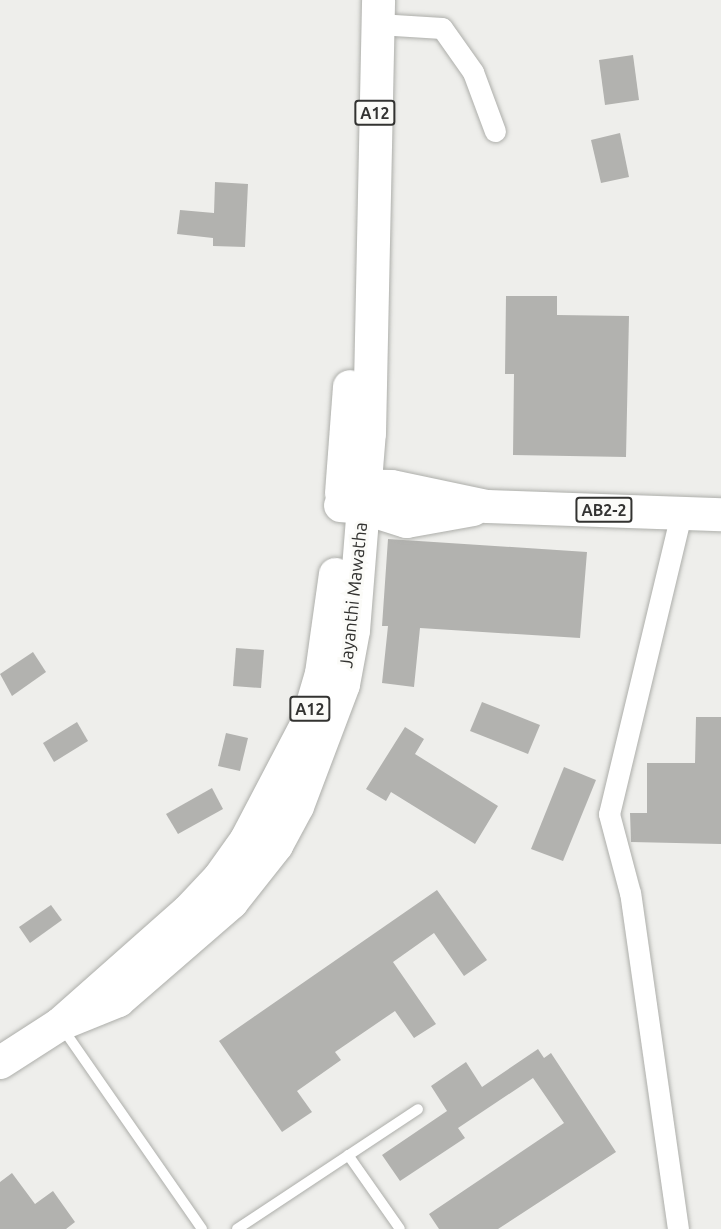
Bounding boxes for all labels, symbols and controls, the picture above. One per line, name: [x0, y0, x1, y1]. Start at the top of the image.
road number: A12: [354, 100, 396, 126]
road number: AB2-2: [574, 497, 634, 523]
street label: Jayanthi Mawatha: [335, 521, 371, 669]
road number: A12: [289, 696, 331, 722]

